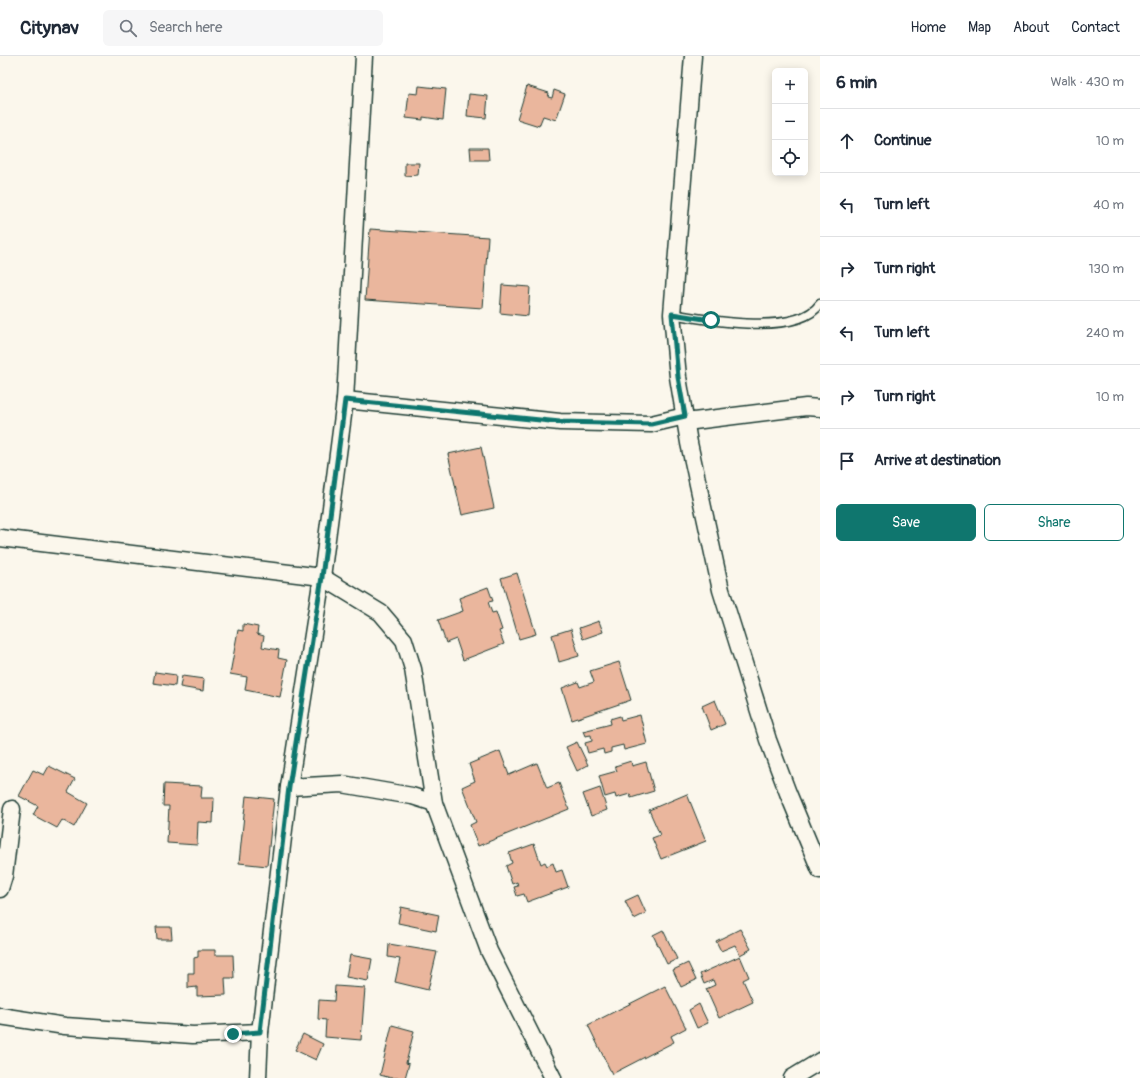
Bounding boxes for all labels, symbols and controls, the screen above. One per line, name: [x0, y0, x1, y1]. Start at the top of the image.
search box: [103, 10, 383, 46]
text: Citynav: [20, 16, 79, 40]
icon: search: [117, 17, 139, 39]
text: Search here: [149, 18, 222, 37]
text: Home: [911, 19, 946, 36]
text: Map: [968, 19, 991, 36]
text: About: [1013, 19, 1049, 36]
text: Contact: [1071, 19, 1120, 36]
map controls: [772, 68, 808, 176]
button: +: [772, 68, 808, 104]
text: 6 min: [836, 72, 877, 93]
text: Walk · 430 m: [1050, 74, 1124, 90]
button: −: [772, 104, 808, 140]
icon: ahead: [836, 130, 858, 152]
text: Continue: [874, 131, 932, 150]
text: 10 m: [1096, 133, 1124, 149]
button: locate: [772, 140, 808, 176]
icon: left: [836, 194, 858, 216]
text: Turn left: [874, 195, 930, 214]
text: 40 m: [1093, 197, 1124, 213]
icon: right: [836, 258, 858, 280]
text: Turn right: [874, 259, 935, 278]
text: 130 m: [1088, 261, 1124, 277]
route start: [702, 311, 720, 329]
icon: left: [836, 322, 858, 344]
text: Turn left: [874, 323, 930, 342]
text: 240 m: [1086, 325, 1124, 341]
icon: right: [836, 386, 858, 408]
text: Turn right: [874, 387, 935, 406]
text: 10 m: [1096, 389, 1124, 405]
icon: arrive: [836, 450, 858, 472]
text: Arrive at destination: [874, 451, 1001, 470]
button: Save: [836, 504, 976, 541]
button: Share: [984, 504, 1124, 541]
route end: [224, 1025, 242, 1043]

